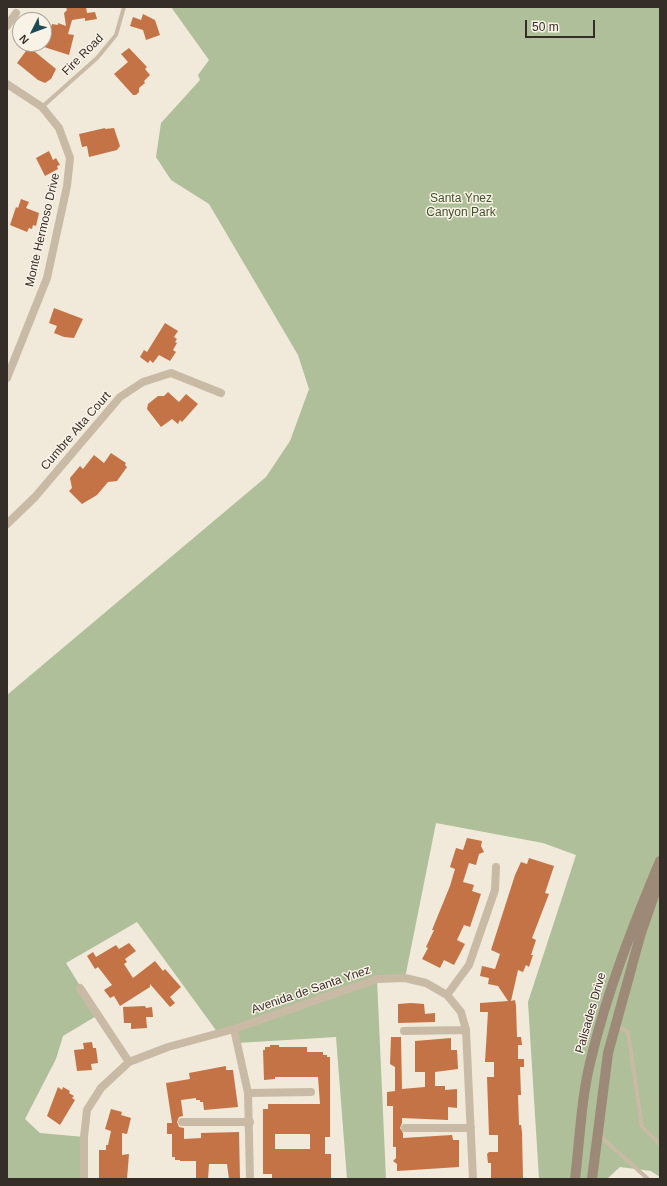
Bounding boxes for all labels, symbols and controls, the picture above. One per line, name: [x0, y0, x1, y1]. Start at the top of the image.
north arrow: [12, 12, 52, 52]
scale bar: [527, 12, 597, 38]
text: 50 m: [532, 20, 559, 34]
street label: Fire Road: [59, 31, 107, 79]
text: N: [17, 32, 31, 46]
street label: Monte Hermoso Drive: [23, 172, 63, 288]
park label: Santa Ynez Canyon Park: [426, 192, 496, 220]
street label: Cumbre Alta Court: [38, 389, 114, 473]
street label: Avenida de Santa Ynez: [249, 963, 373, 1017]
street label: Palisades Drive: [573, 971, 609, 1055]

